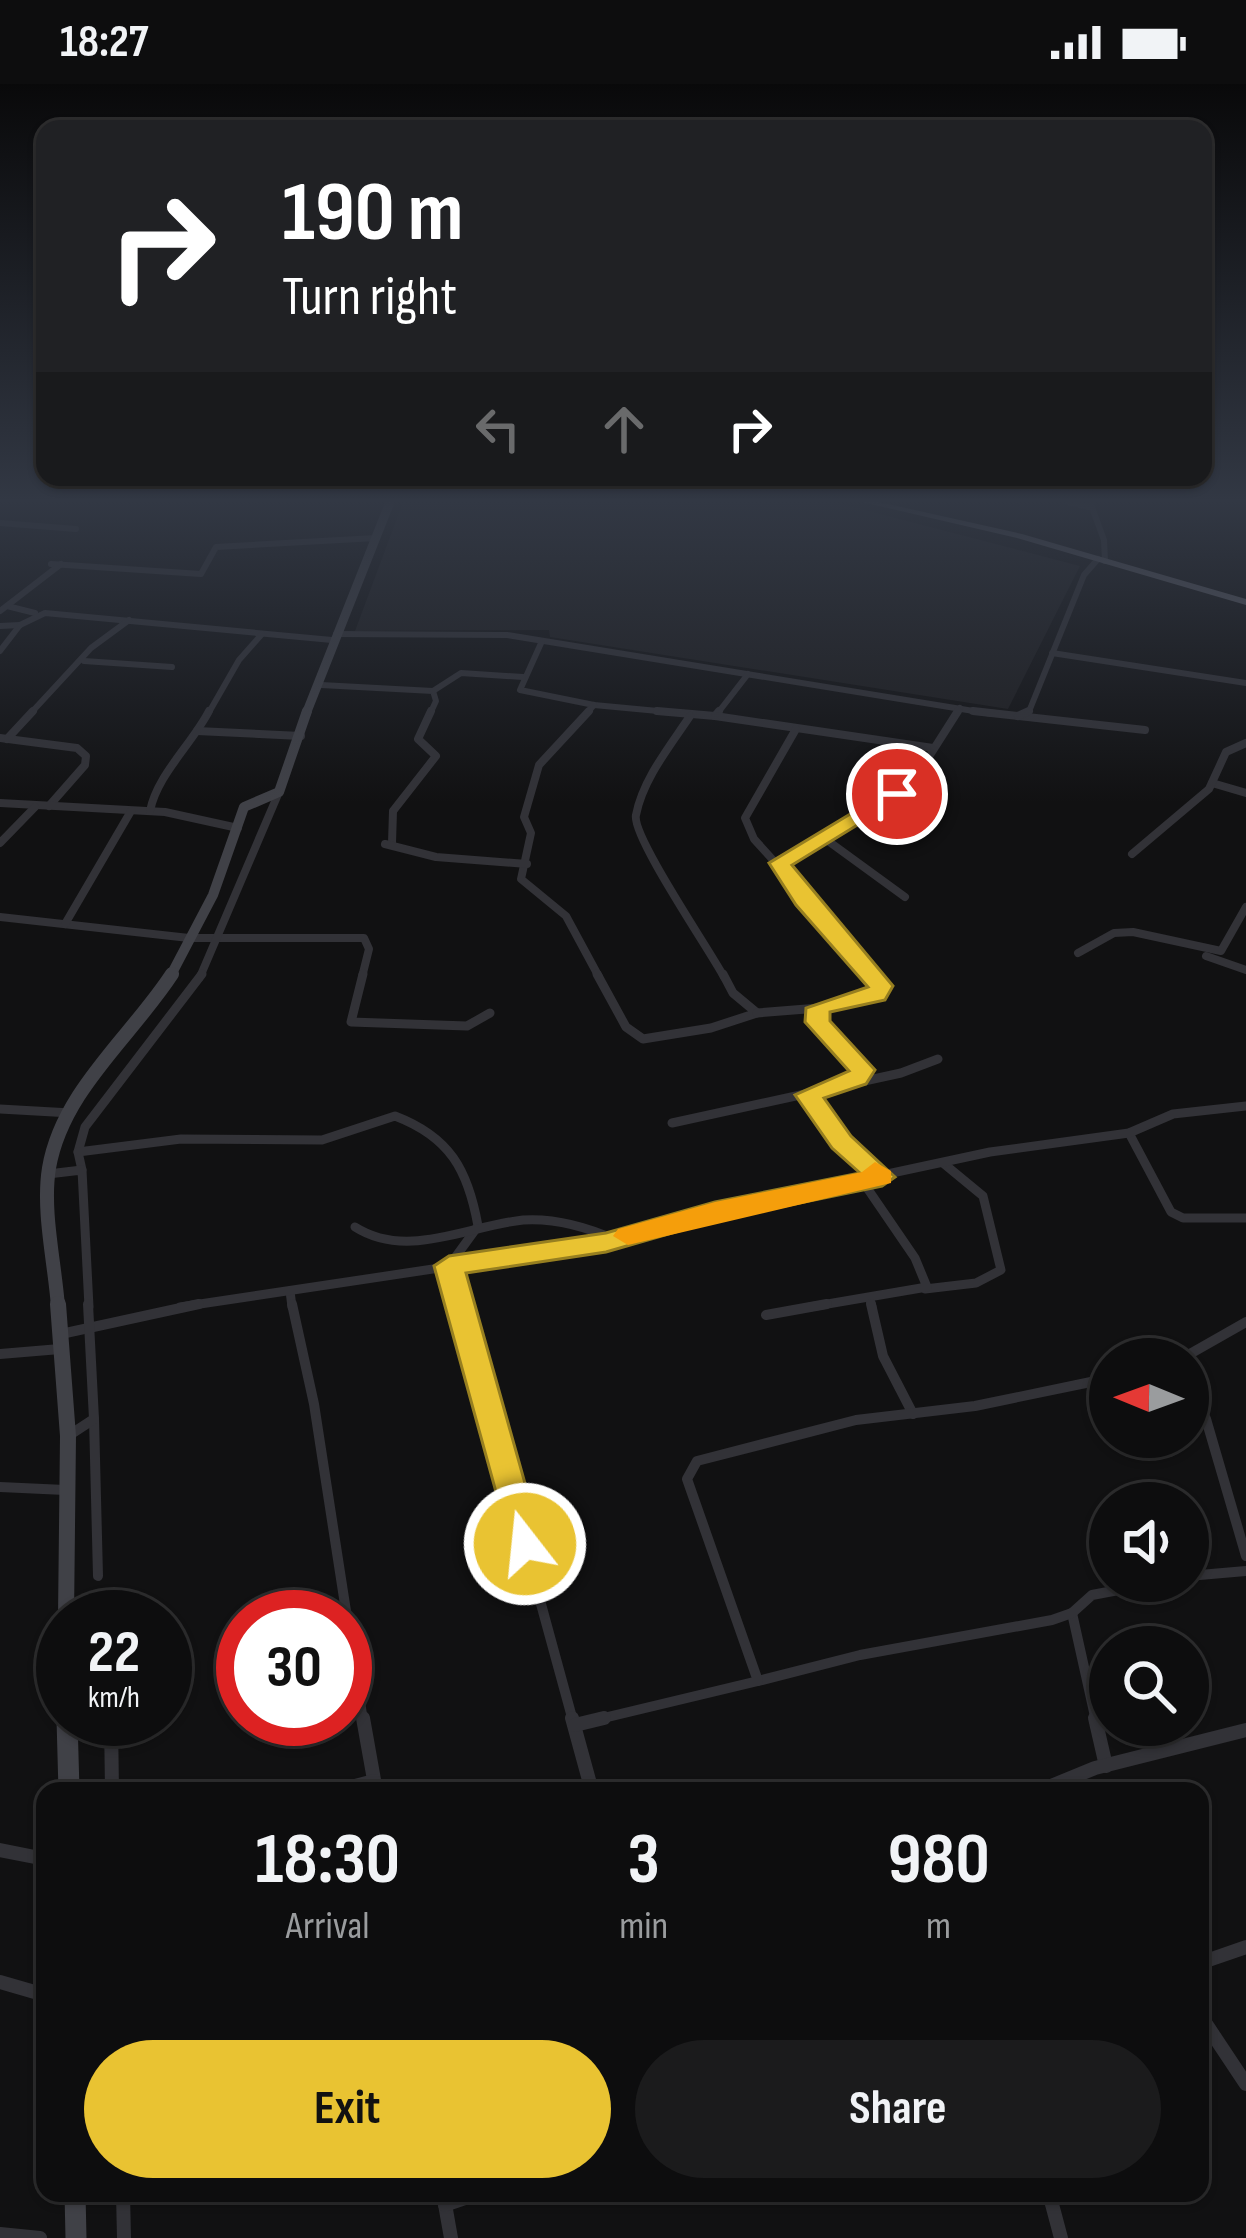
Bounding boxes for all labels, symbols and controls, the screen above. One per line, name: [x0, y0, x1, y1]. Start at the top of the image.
text: 18:27: [60, 15, 148, 70]
text: 190 m: [282, 163, 464, 264]
icon: right: [84, 168, 240, 324]
text: Turn right: [282, 265, 457, 330]
icon: left: [465, 396, 531, 462]
icon: ahead: [591, 396, 657, 462]
icon: right: [717, 396, 783, 462]
pin: [846, 743, 948, 845]
icon: arrive: [864, 761, 930, 827]
north arrow: [1089, 1338, 1209, 1458]
map controls: [1089, 1338, 1209, 1746]
position arrow: [462, 1481, 588, 1607]
button: sound: [1089, 1482, 1209, 1602]
speed limit sign: 30: [216, 1590, 372, 1746]
text: 22: [88, 1617, 140, 1689]
button: search: [1089, 1626, 1209, 1746]
text: km/h: [88, 1680, 140, 1716]
text: 18:30: [255, 1817, 400, 1904]
text: 3: [628, 1817, 660, 1904]
text: 980: [887, 1817, 990, 1904]
text: Arrival: [286, 1903, 370, 1950]
text: min: [619, 1903, 668, 1950]
text: m: [926, 1903, 951, 1950]
button: Exit: [84, 2040, 611, 2178]
button: Share: [635, 2040, 1161, 2178]

